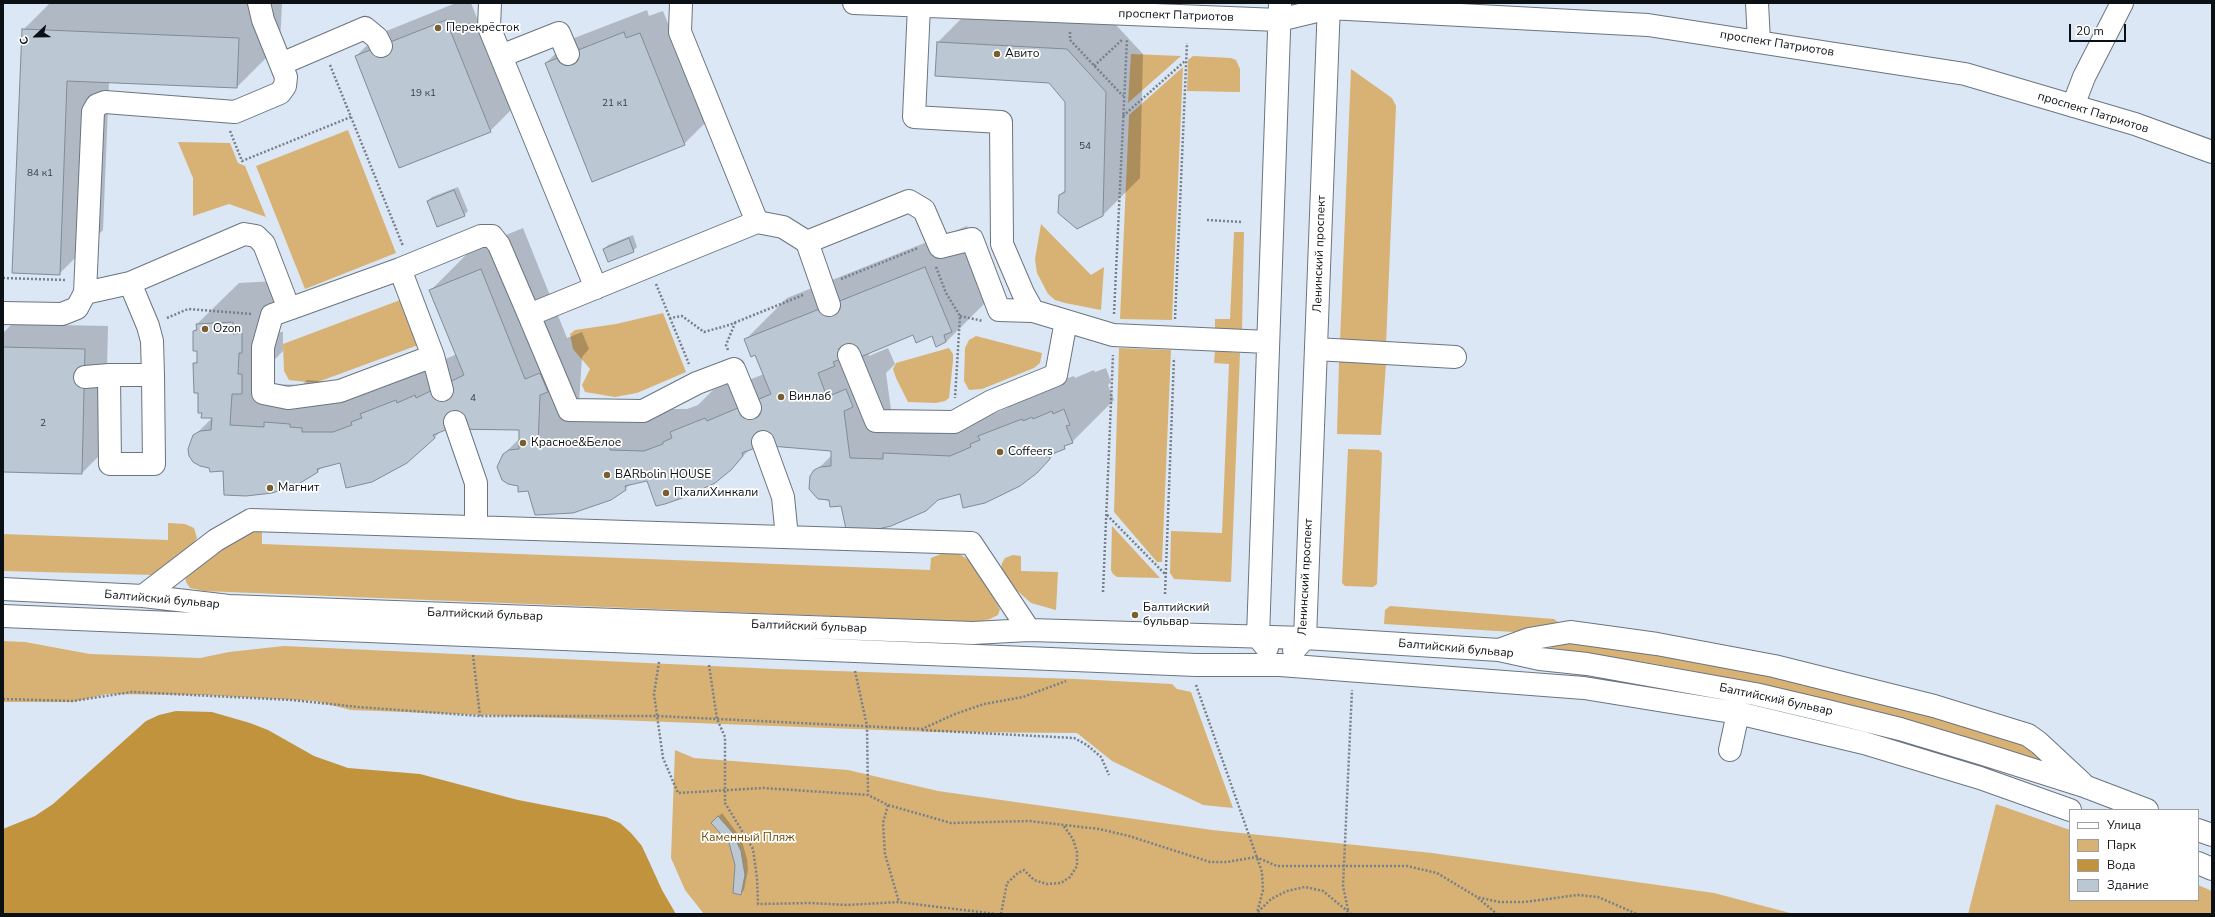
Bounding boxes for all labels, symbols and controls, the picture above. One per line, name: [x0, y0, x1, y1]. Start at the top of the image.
street label: проспект Патриотов: [1118, 7, 1234, 25]
north arrow: [16, 16, 56, 56]
scale bar: [2071, 16, 2128, 42]
place label: Перекрёсток: [446, 21, 519, 35]
marker: Перекрёсток: [433, 23, 443, 33]
text: 20 m: [2076, 23, 2104, 39]
street label: проспект Патриотов: [1719, 28, 1835, 60]
text: С: [16, 34, 33, 47]
place label: Авито: [1005, 47, 1039, 61]
marker: Авито: [992, 49, 1002, 59]
house number: 19 к1: [410, 88, 436, 100]
street label: проспект Патриотов: [2036, 89, 2150, 137]
house number: 21 к1: [602, 98, 628, 110]
house number: 54: [1079, 141, 1091, 153]
house number: 84 к1: [27, 168, 53, 180]
street label: Ленинский проспект: [1311, 195, 1329, 313]
place label: Ozon: [213, 322, 241, 336]
marker: Ozon: [200, 324, 210, 334]
place label: Винлаб: [789, 390, 831, 404]
marker: Винлаб: [776, 392, 786, 402]
house number: 4: [470, 393, 476, 405]
house number: 2: [40, 418, 46, 430]
place label: Красное&Белое: [531, 436, 621, 450]
marker: Красное&Белое: [518, 438, 528, 448]
place label: Coffeers: [1008, 445, 1053, 459]
marker: Coffeers: [995, 447, 1005, 457]
place label: BARbolin HOUSE: [615, 468, 711, 482]
marker: BARbolin HOUSE: [602, 470, 612, 480]
place label: Магнит: [278, 481, 319, 495]
marker: Магнит: [265, 483, 275, 493]
place label: ПхалиХинкали: [674, 486, 758, 500]
marker: ПхалиХинкали: [661, 488, 671, 498]
street label: Ленинский проспект: [1296, 518, 1316, 636]
street label: Балтийский бульвар: [104, 588, 220, 612]
place label: Балтийский бульвар: [1143, 601, 1210, 629]
street label: Балтийский бульвар: [427, 606, 543, 624]
marker: Балтийский бульвар: [1130, 610, 1140, 620]
street label: Балтийский бульвар: [751, 618, 867, 636]
street label: Балтийский бульвар: [1398, 637, 1514, 661]
street label: Балтийский бульвар: [1718, 681, 1834, 719]
legend: [2069, 809, 2199, 901]
text: Улица: [2107, 817, 2141, 833]
park label: Каменный Пляж: [701, 831, 795, 845]
text: Парк: [2107, 837, 2136, 853]
text: Вода: [2107, 857, 2135, 873]
text: Здание: [2107, 877, 2149, 893]

